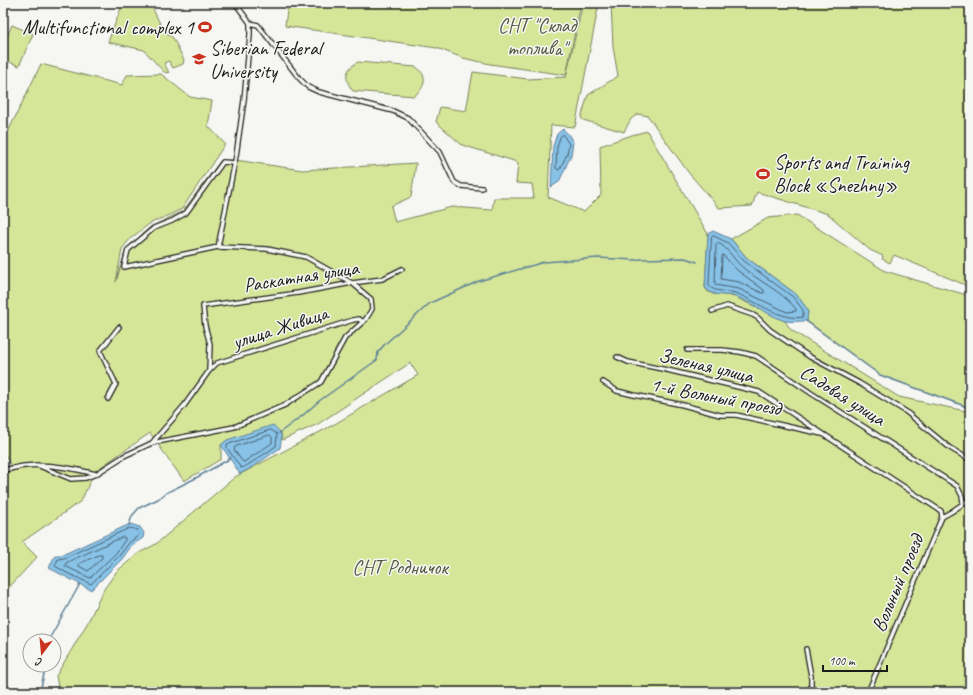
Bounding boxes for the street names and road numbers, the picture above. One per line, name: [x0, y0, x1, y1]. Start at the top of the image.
street label: Раскатная улица: [242, 255, 362, 298]
street label: улица Живица: [228, 300, 333, 355]
street label: Зеленая улица: [656, 342, 757, 389]
street label: Садовая улица: [795, 359, 891, 432]
street label: 1-й Вольный проезд: [649, 372, 785, 422]
street label: Вольный проезд: [866, 529, 930, 636]

